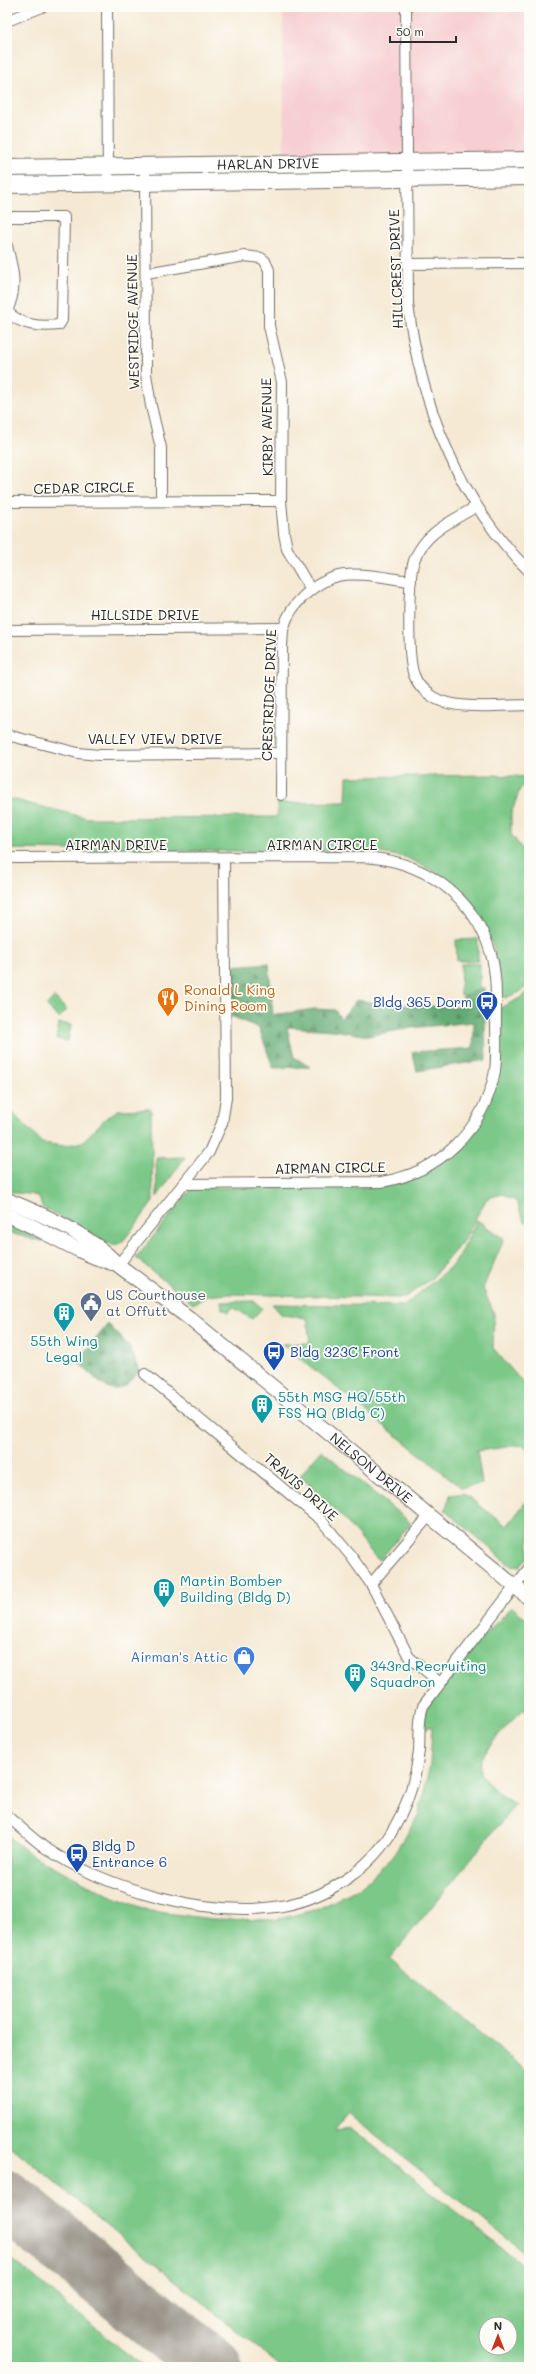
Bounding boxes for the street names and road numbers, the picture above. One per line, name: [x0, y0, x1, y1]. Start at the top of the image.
street label: HARLAN DRIVE: [217, 153, 319, 174]
street label: HILLCREST DRIVE: [384, 209, 407, 329]
street label: WESTRIDGE AVENUE: [122, 254, 143, 390]
street label: KIRBY AVENUE: [256, 378, 277, 476]
street label: CEDAR CIRCLE: [33, 477, 135, 498]
street label: HILLSIDE DRIVE: [91, 605, 199, 624]
street label: CRESTRIDGE DRIVE: [257, 629, 280, 761]
street label: VALLEY VIEW DRIVE: [88, 729, 222, 748]
street label: AIRMAN DRIVE: [65, 835, 167, 854]
street label: AIRMAN CIRCLE: [267, 835, 377, 854]
street label: AIRMAN CIRCLE: [274, 1157, 386, 1178]
street label: NELSON DRIVE: [326, 1428, 416, 1507]
street label: TRAVIS DRIVE: [260, 1448, 342, 1525]

